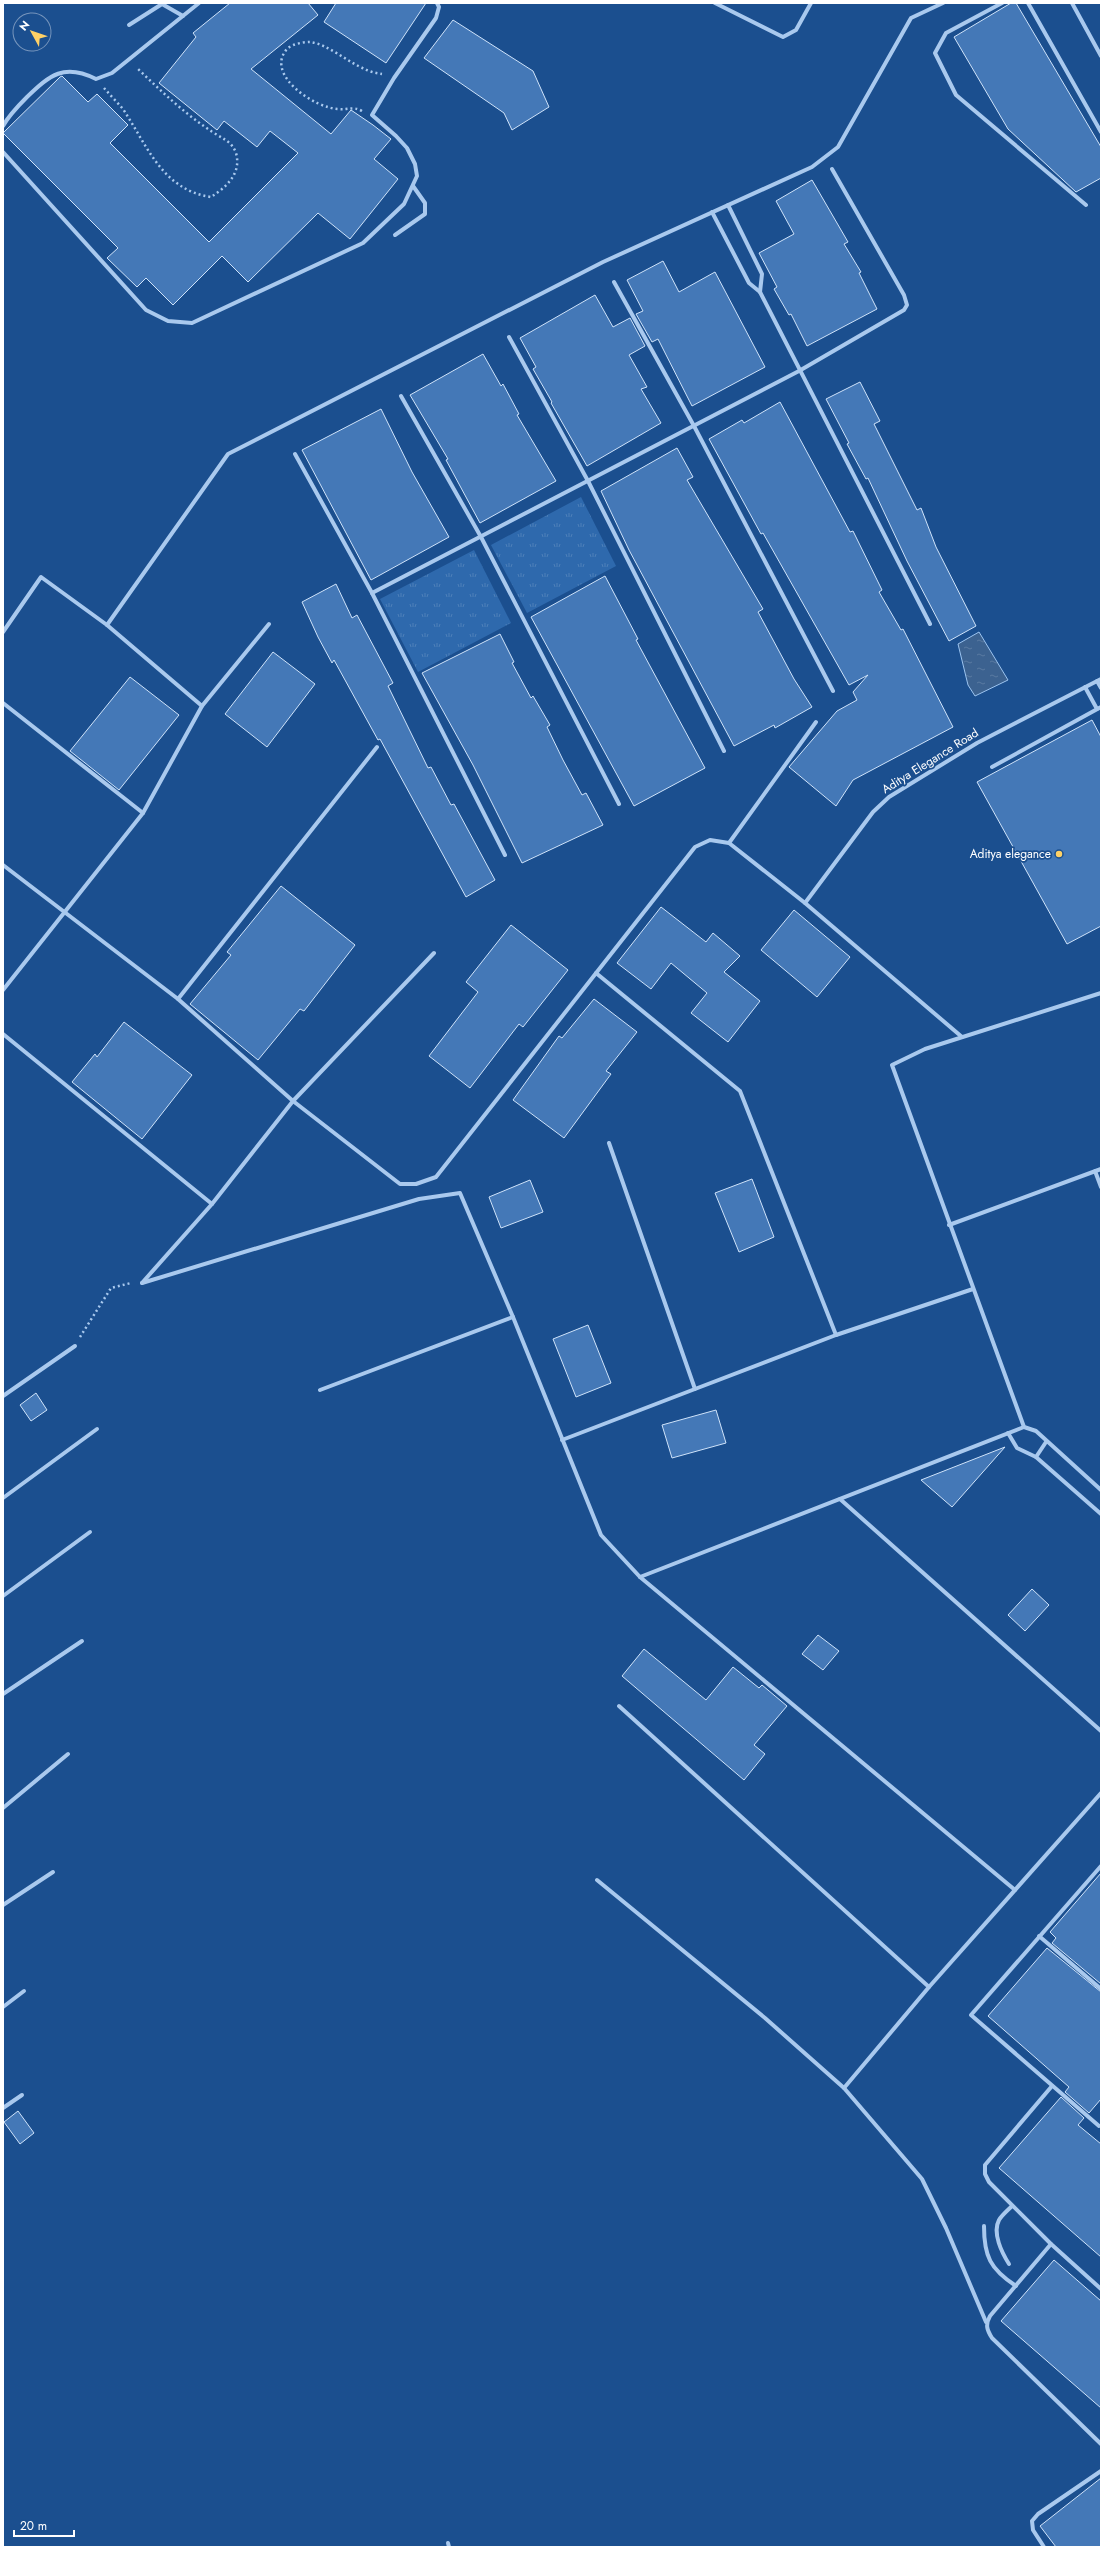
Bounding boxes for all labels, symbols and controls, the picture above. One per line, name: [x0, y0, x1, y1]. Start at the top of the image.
north arrow: [12, 12, 52, 52]
text: N: [15, 17, 33, 34]
street label: Aditya Elegance Road: [878, 724, 982, 798]
place label: Aditya elegance: [970, 845, 1051, 863]
marker: Aditya elegance: [1054, 849, 1064, 859]
scale bar: [14, 2512, 74, 2538]
text: 20 m: [20, 2517, 47, 2535]

